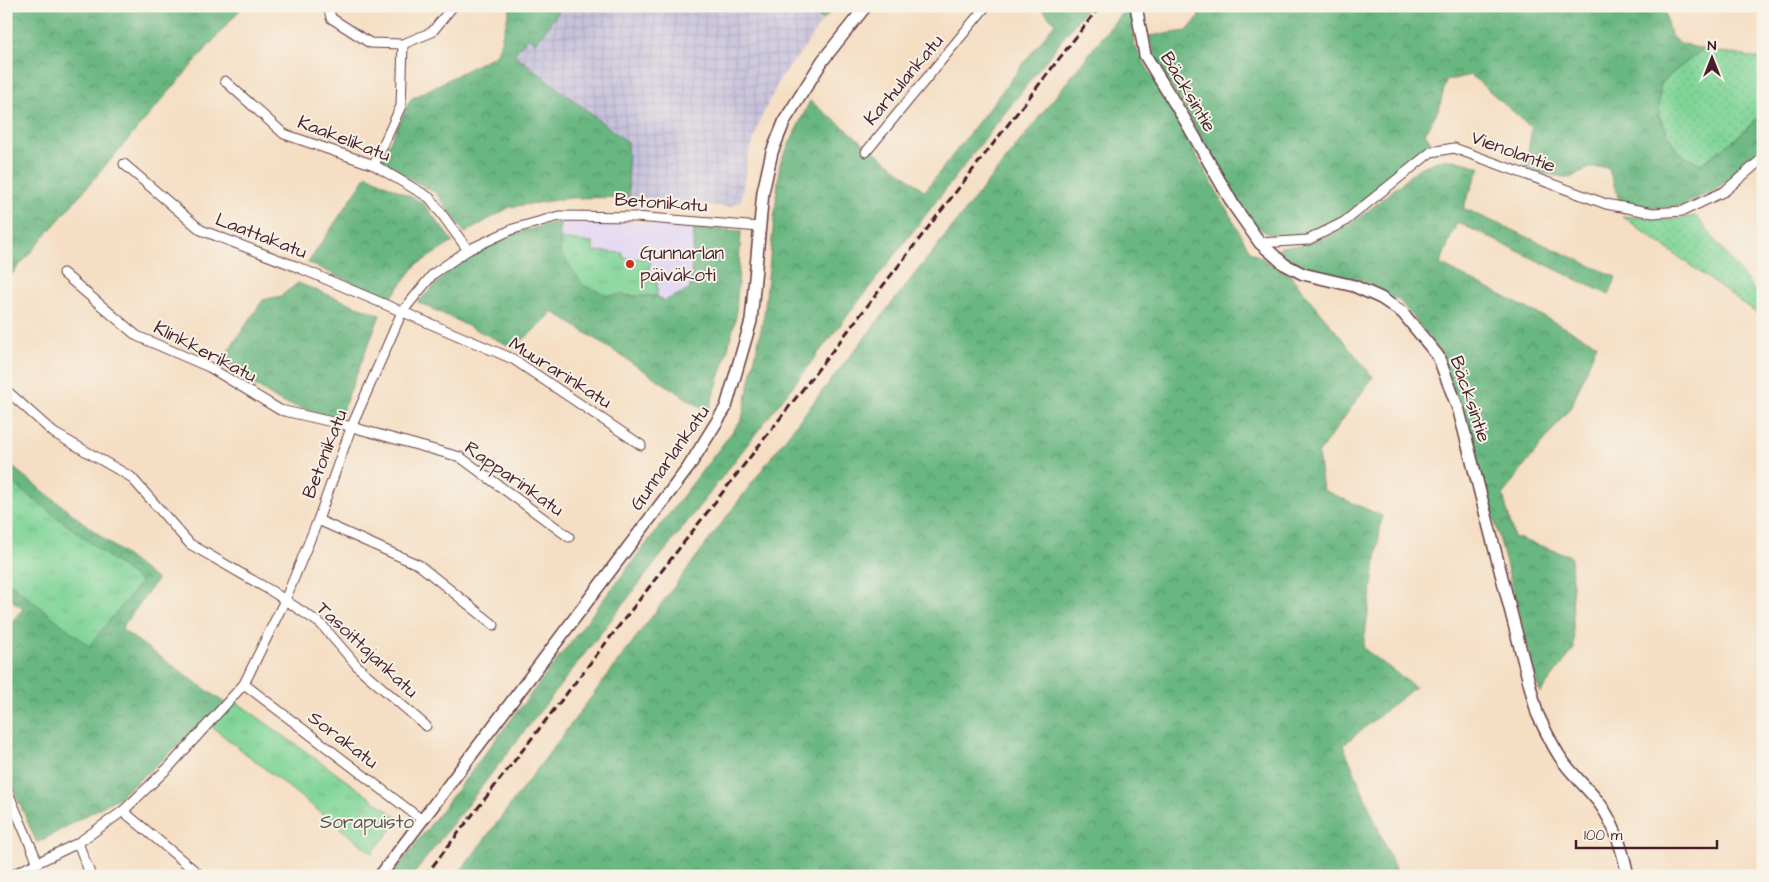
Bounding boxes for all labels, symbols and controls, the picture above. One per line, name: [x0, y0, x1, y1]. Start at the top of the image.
street label: Karhulankatu: [858, 28, 950, 131]
north arrow: [1686, 32, 1736, 82]
text: N: [1708, 36, 1717, 56]
street label: Bäcksintie: [1153, 47, 1223, 137]
street label: Kaakelikatu: [294, 109, 395, 169]
street label: Vienolantie: [1467, 124, 1559, 180]
street label: Betonikatu: [614, 186, 709, 220]
street label: Laattakatu: [211, 206, 311, 266]
place label: Gunnarlan päiväkoti: [640, 240, 724, 289]
marker: Gunnarlan päiväkoti: [624, 258, 636, 270]
street label: Klinkkerikatu: [149, 314, 262, 390]
street label: Muurarinkatu: [503, 331, 617, 416]
street label: Bäcksintie: [1443, 352, 1497, 446]
street label: Gunnarlankatu: [624, 400, 716, 516]
street label: Betonikatu: [296, 405, 354, 502]
street label: Rapparinkatu: [459, 435, 569, 523]
street label: Tasoittajankatu: [310, 596, 424, 705]
street label: Sorakatu: [302, 705, 384, 776]
park label: Sorapuisto: [320, 809, 414, 836]
scale bar: [1576, 817, 1718, 849]
text: 100 m: [1584, 825, 1623, 846]

